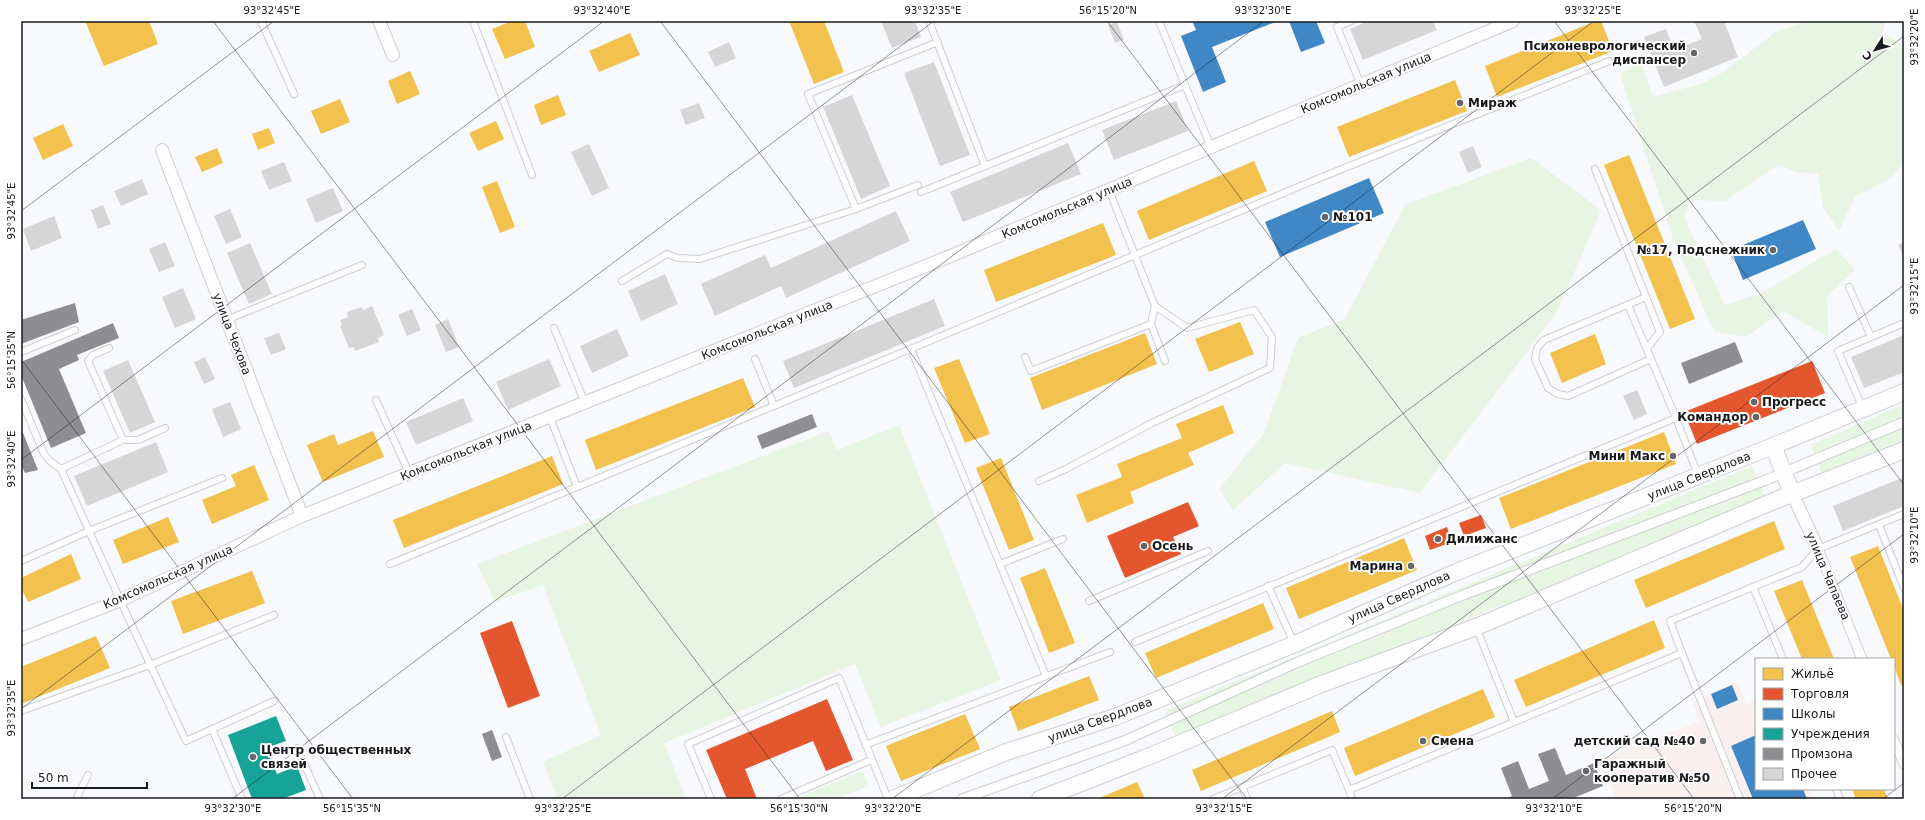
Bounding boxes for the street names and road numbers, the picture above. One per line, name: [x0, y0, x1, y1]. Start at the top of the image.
street label: Комсомольская улица: [1299, 49, 1433, 117]
street label: Комсомольская улица: [1000, 174, 1134, 242]
street label: улица Чехова: [210, 291, 254, 377]
street label: Комсомольская улица: [699, 297, 835, 363]
street label: Комсомольская улица: [398, 418, 534, 484]
street label: улица Свердлова: [1645, 449, 1753, 503]
street label: улица Чапаева: [1803, 530, 1853, 622]
street label: Комсомольская улица: [101, 542, 235, 612]
street label: улица Свердлова: [1346, 568, 1452, 626]
street label: улица Свердлова: [1046, 695, 1154, 745]

